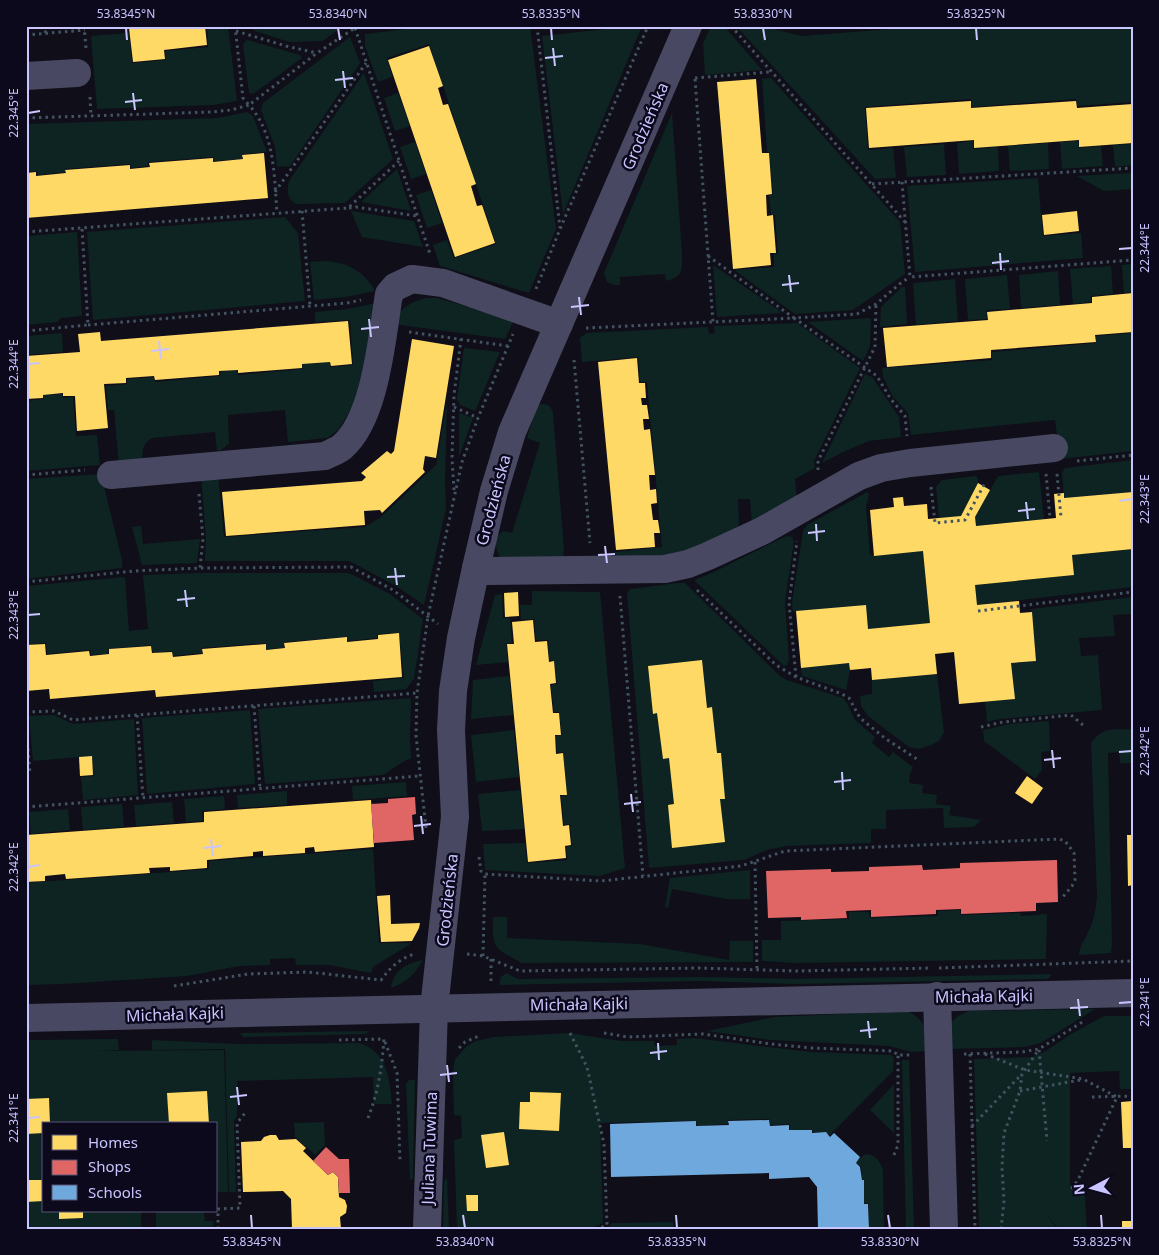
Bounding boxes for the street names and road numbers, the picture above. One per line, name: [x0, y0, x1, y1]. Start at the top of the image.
street label: Grodzieńska: [617, 79, 673, 173]
street label: Grodzieńska: [470, 452, 516, 548]
street label: Grodzieńska: [431, 853, 463, 947]
street label: Michała Kajki: [935, 984, 1033, 1008]
street label: Michała Kajki: [530, 992, 628, 1016]
street label: Michała Kajki: [126, 1001, 224, 1027]
street label: Juliana Tuwima: [416, 1091, 442, 1207]

